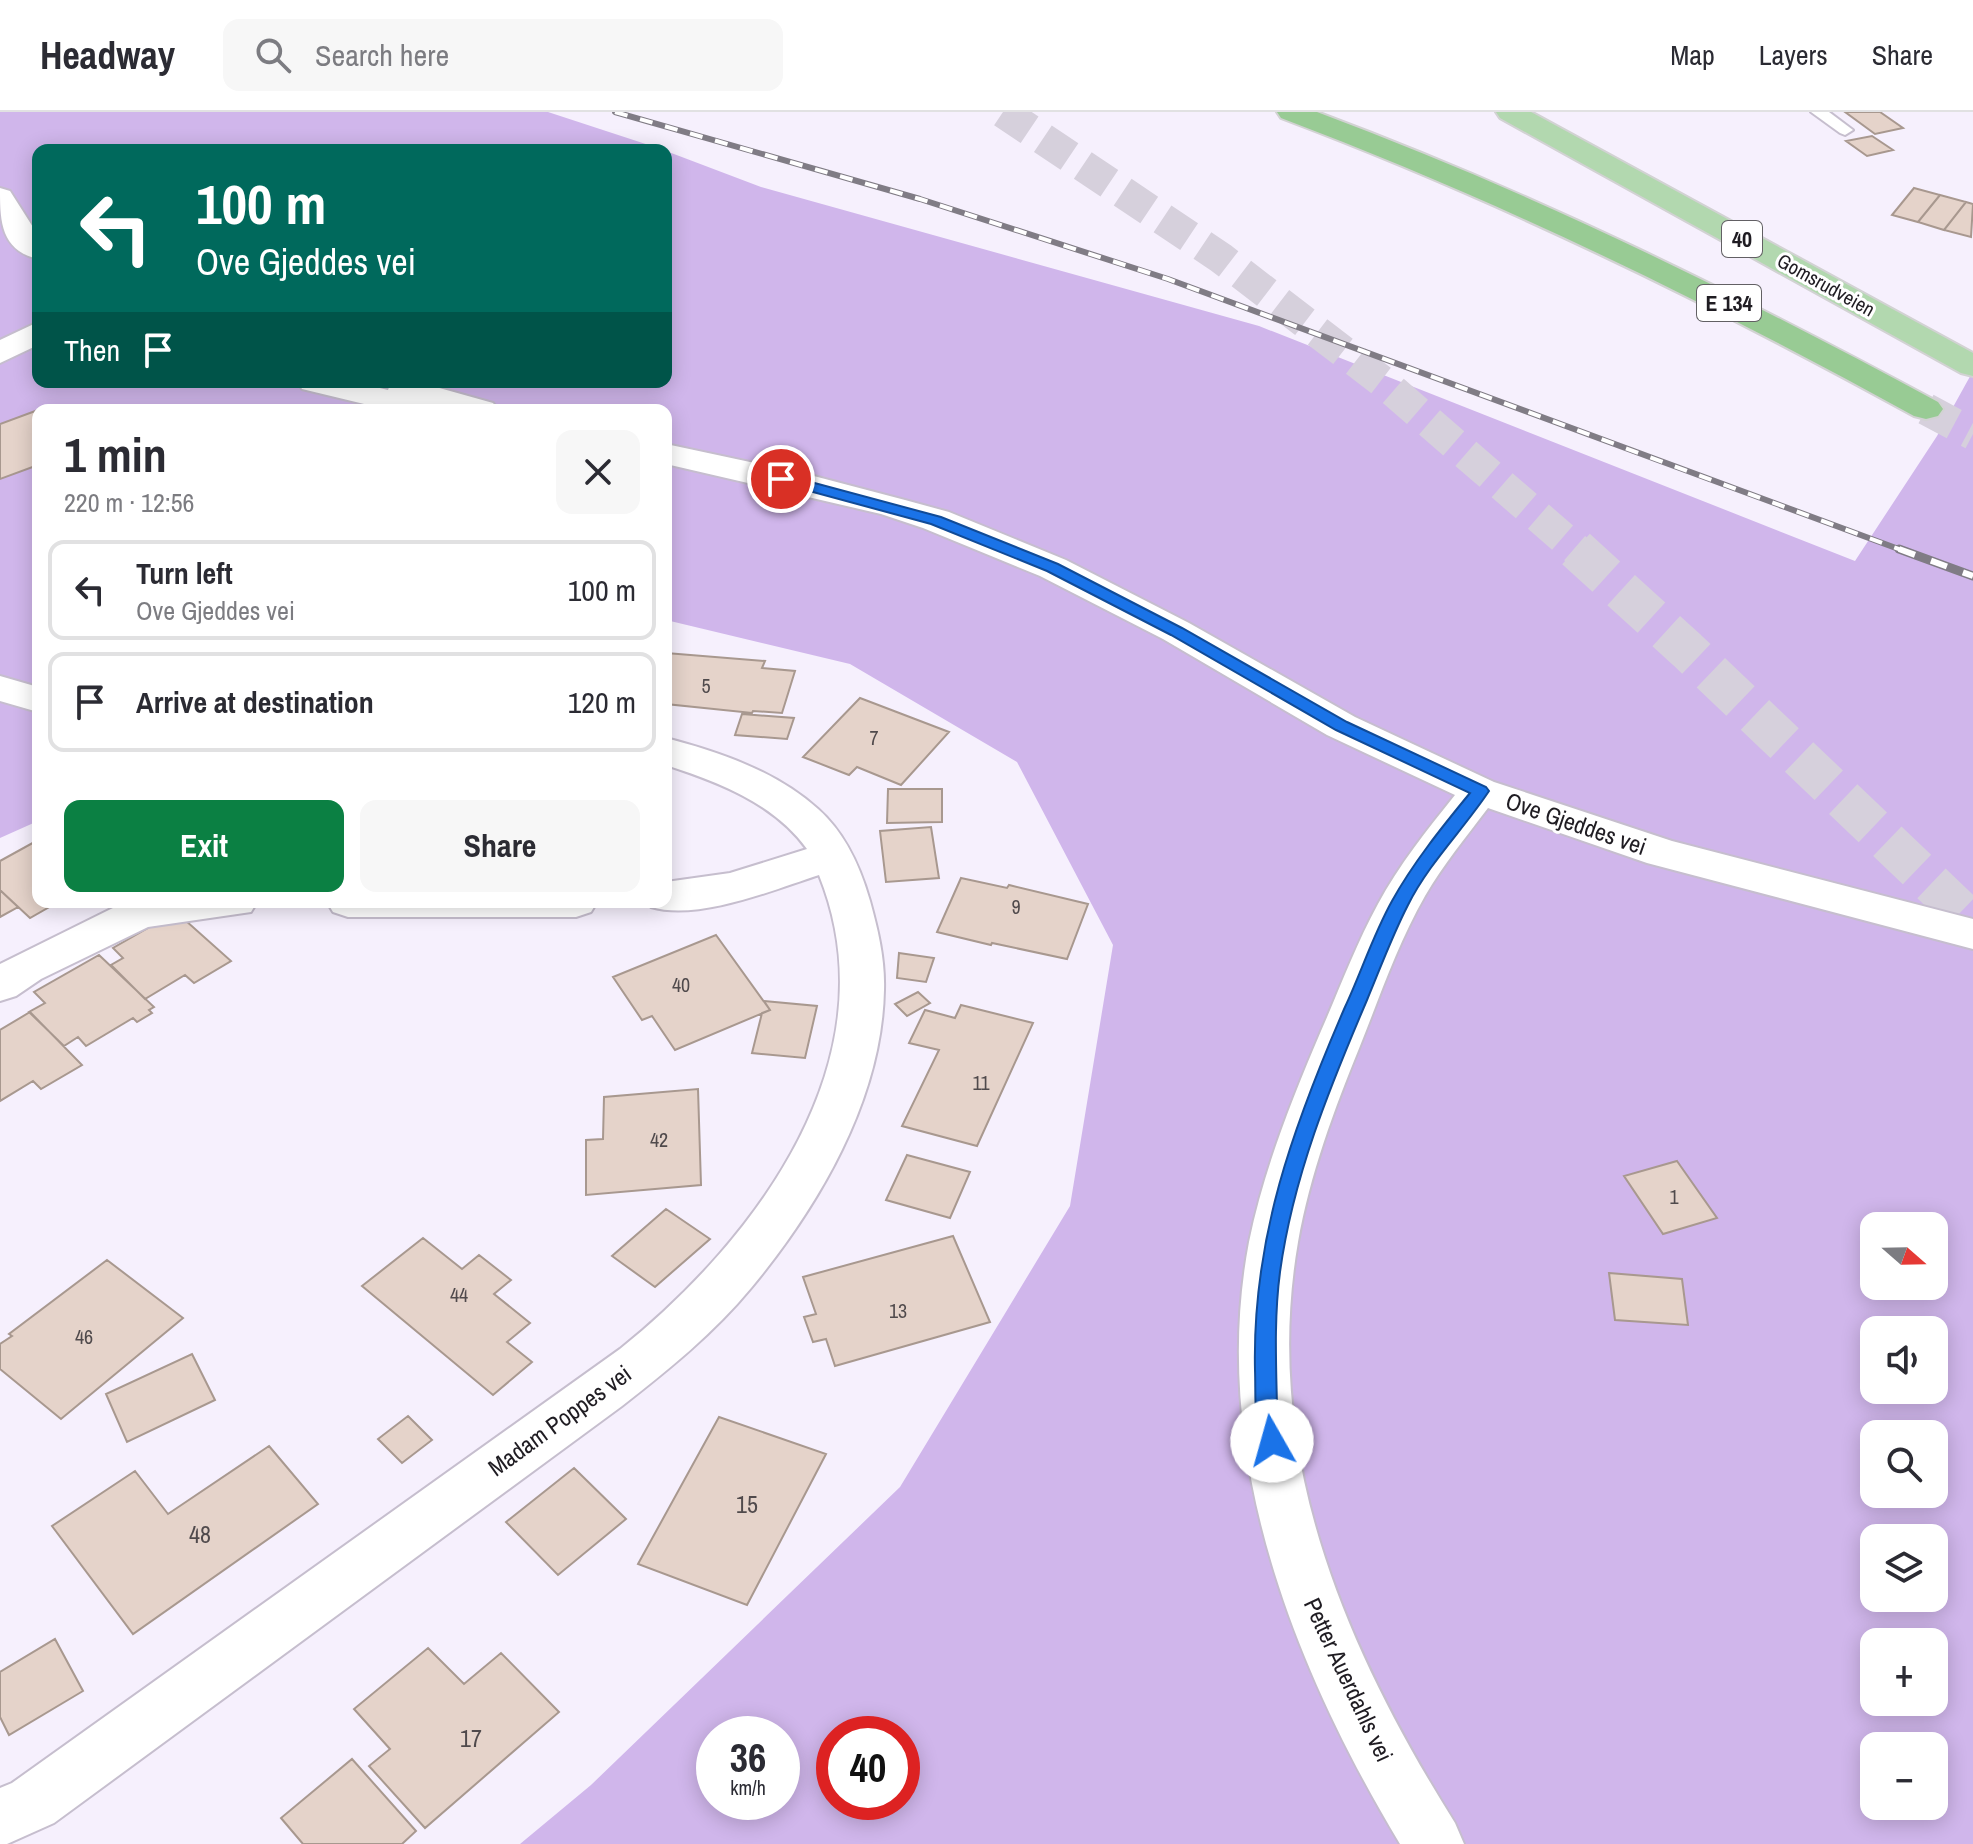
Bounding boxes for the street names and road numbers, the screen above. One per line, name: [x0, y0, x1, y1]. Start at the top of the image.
road number: 40: [1722, 221, 1762, 257]
street label: Gomsrudveien: [1773, 247, 1880, 322]
road number: E 134: [1697, 285, 1761, 321]
street label: Ove Gjeddes vei: [1502, 784, 1651, 862]
street label: Madam Poppes vei: [481, 1357, 637, 1483]
street label: Petter Auerdahls vei: [1297, 1592, 1401, 1767]

